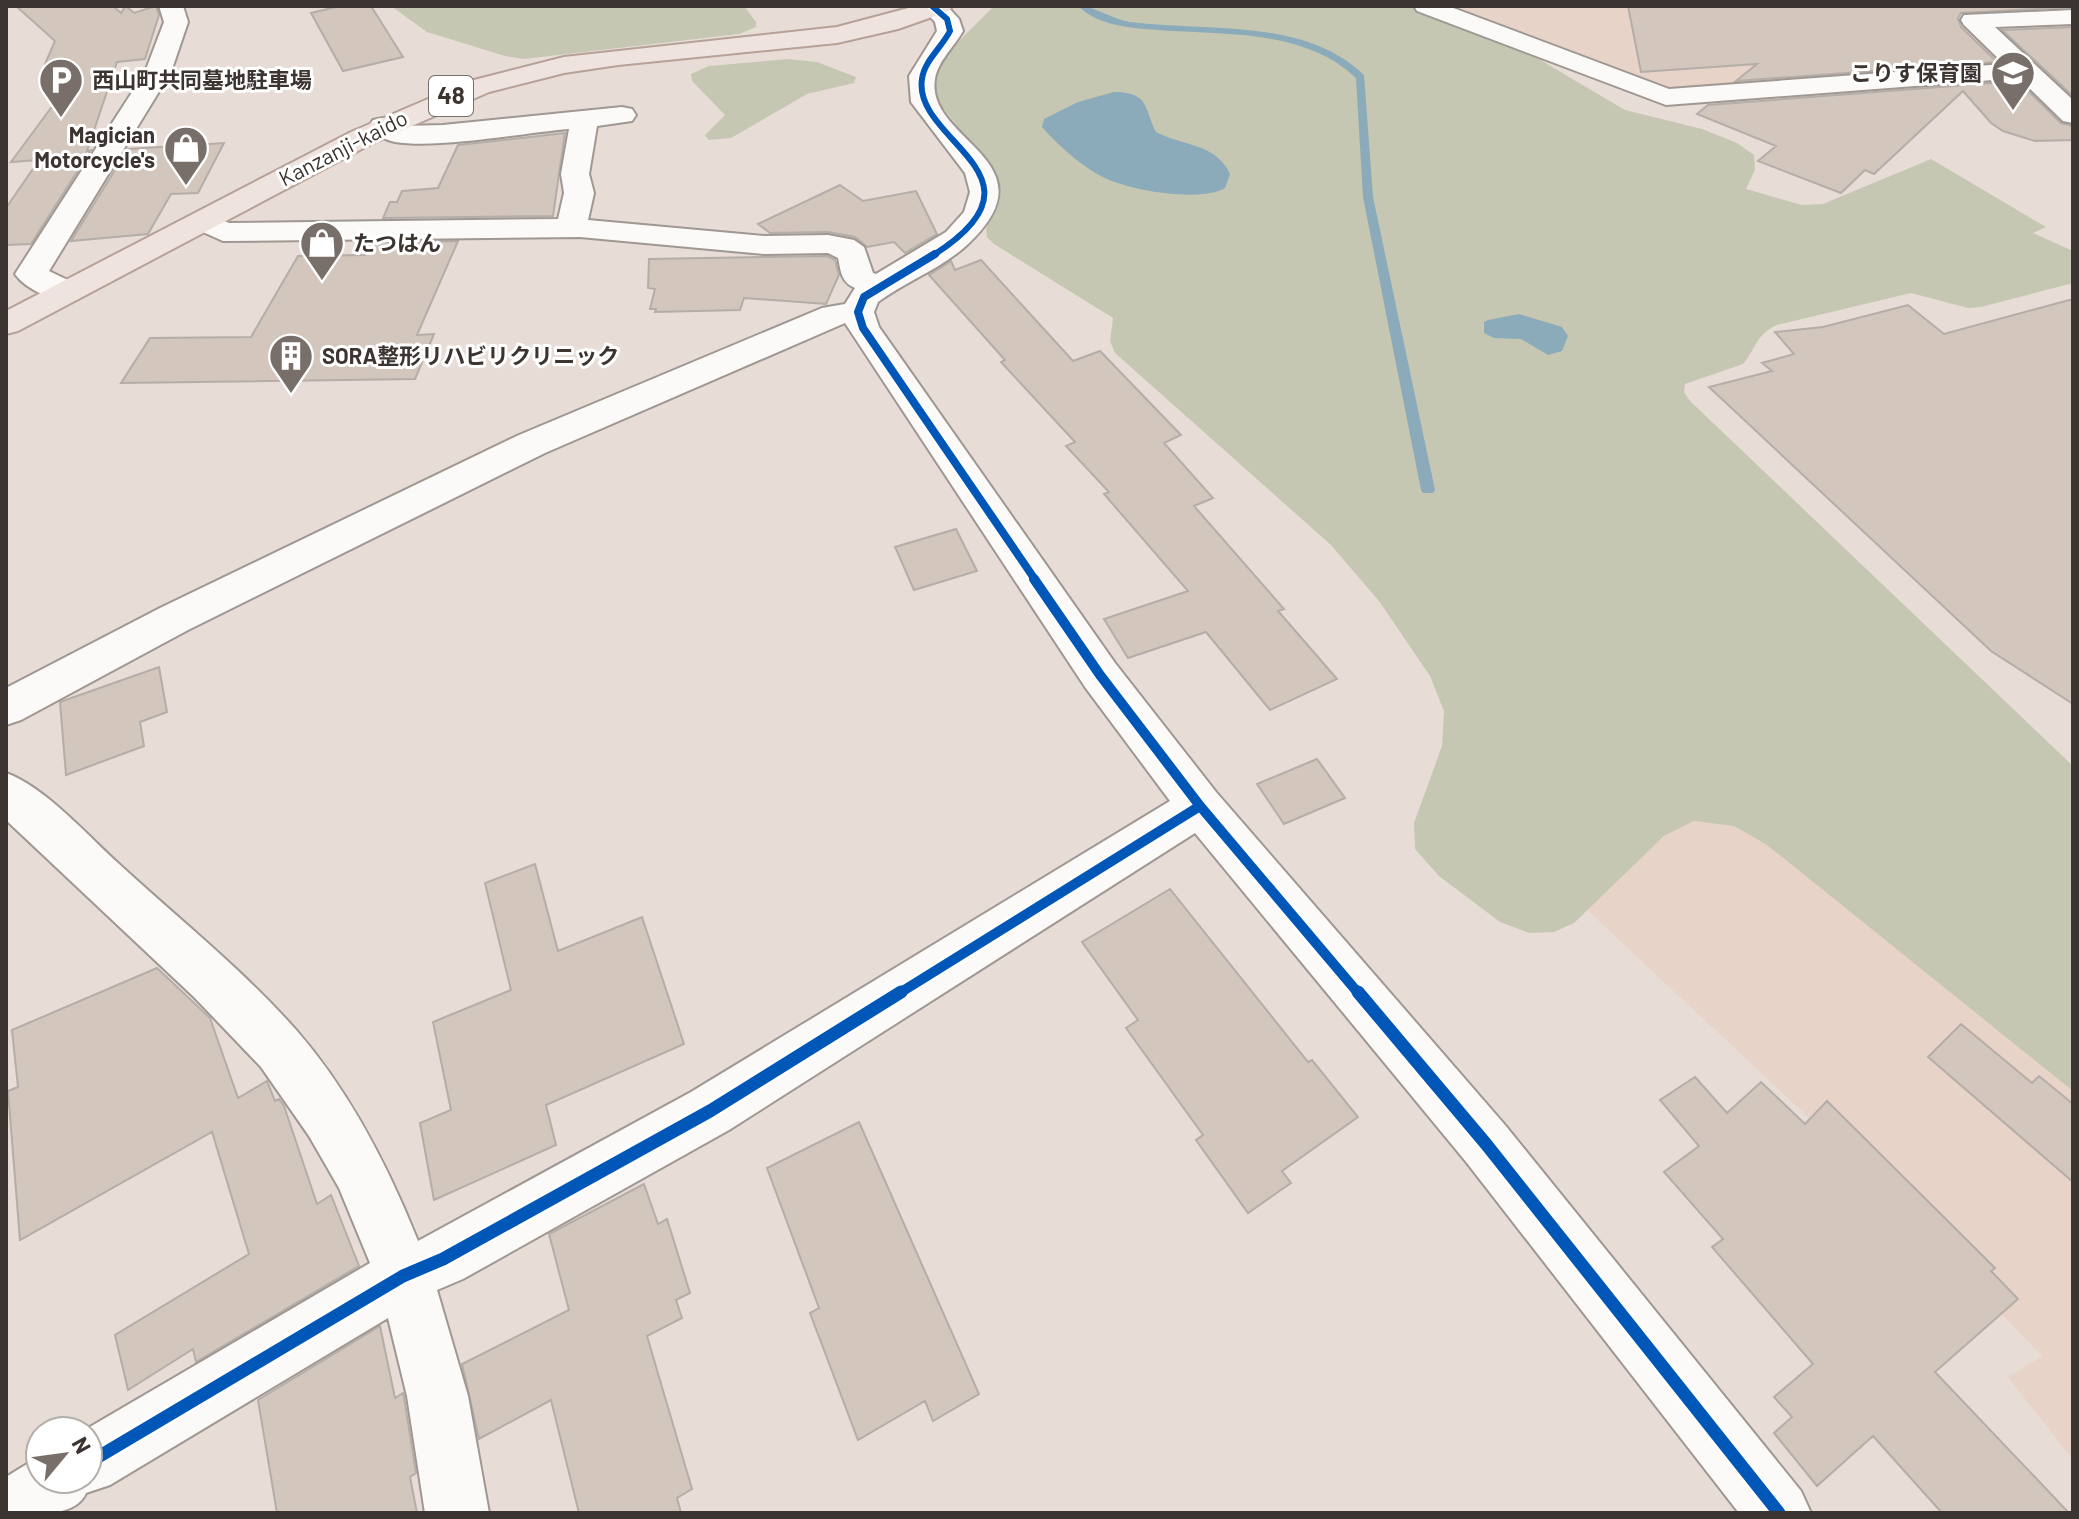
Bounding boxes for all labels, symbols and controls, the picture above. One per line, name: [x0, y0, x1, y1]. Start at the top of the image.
school or university icon: こりす保育園: [1989, 49, 2037, 112]
parking icon: 西山町共同墓地駐車場: [37, 56, 85, 119]
place label: こりす保育園: [1850, 59, 1982, 85]
place label: 西山町共同墓地駐車場: [92, 66, 312, 92]
road number: 48: [429, 76, 473, 116]
street label: Kanzanji-kaido: [274, 104, 411, 191]
place label: Magician Motorcycle's: [34, 121, 155, 172]
shop icon: Magician Motorcycle's: [162, 124, 210, 187]
shop icon: たつはん: [298, 219, 346, 282]
place label: たつはん: [353, 229, 441, 255]
building icon: SORA整形リハビリクリニック: [267, 332, 315, 395]
place label: SORA整形リハビリクリニック: [322, 342, 619, 368]
north arrow: [24, 1415, 104, 1495]
text: N: [67, 1432, 97, 1458]

